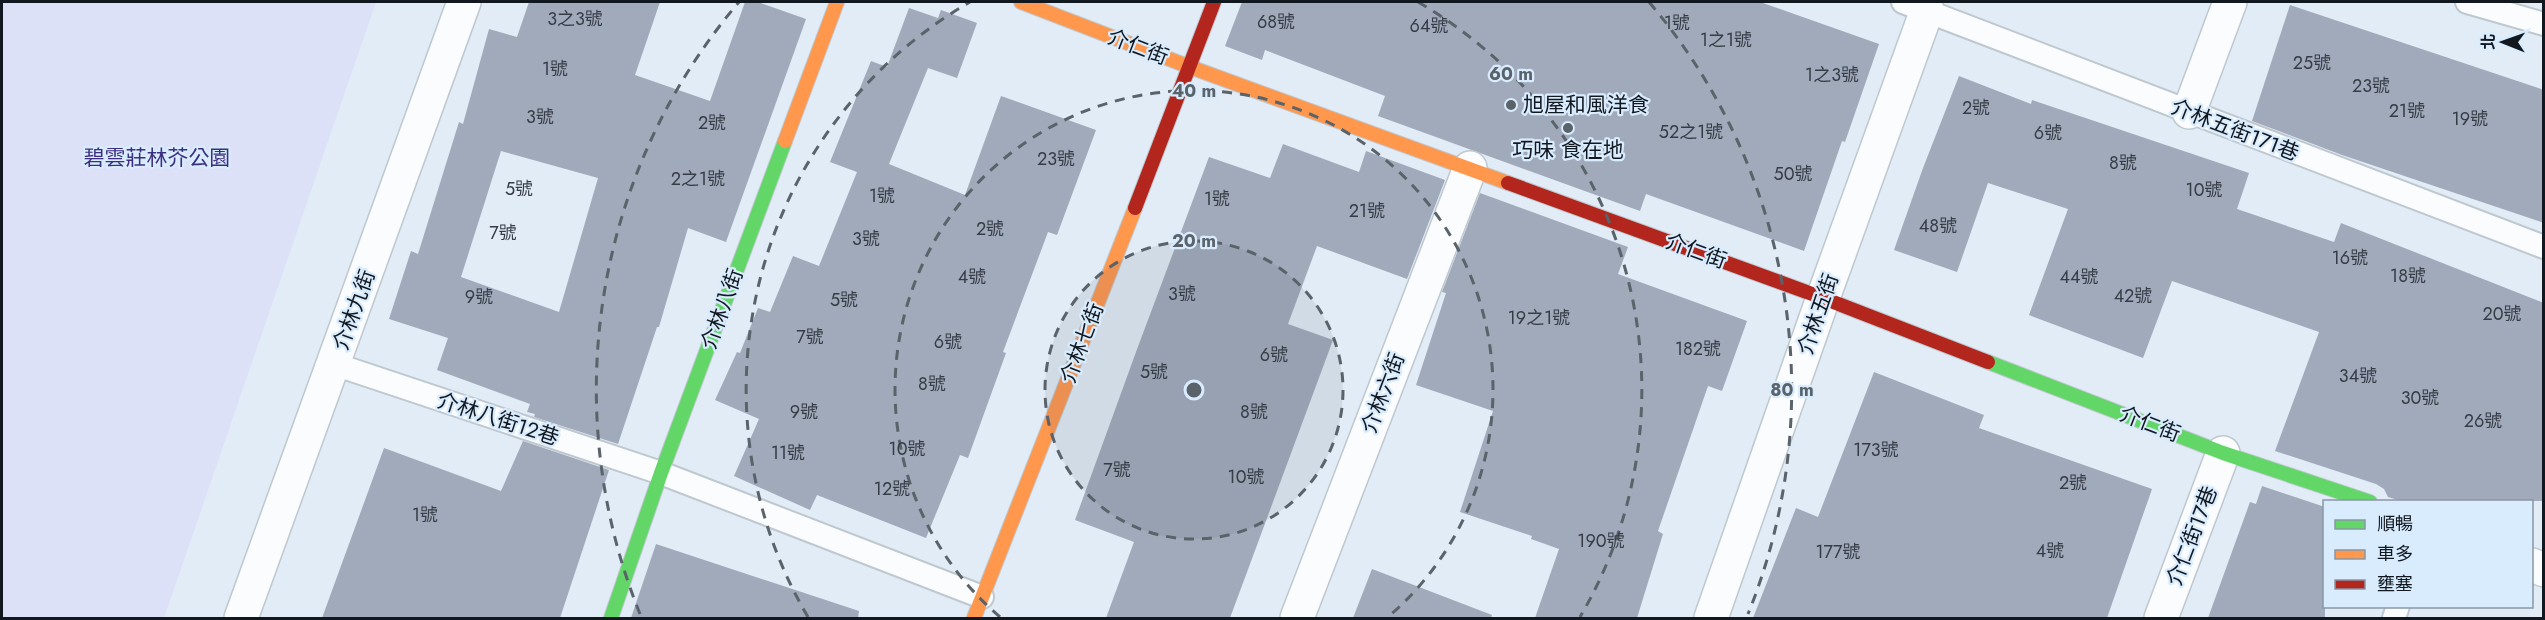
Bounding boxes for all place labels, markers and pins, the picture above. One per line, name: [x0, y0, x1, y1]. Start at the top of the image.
place label: 旭屋和風洋食: [1523, 90, 1649, 120]
marker: 旭屋和風洋食: [1504, 98, 1518, 112]
marker: 巧味 食在地: [1561, 121, 1575, 135]
place label: 巧味 食在地: [1512, 135, 1624, 165]
centre of rings: [1184, 380, 1204, 400]

